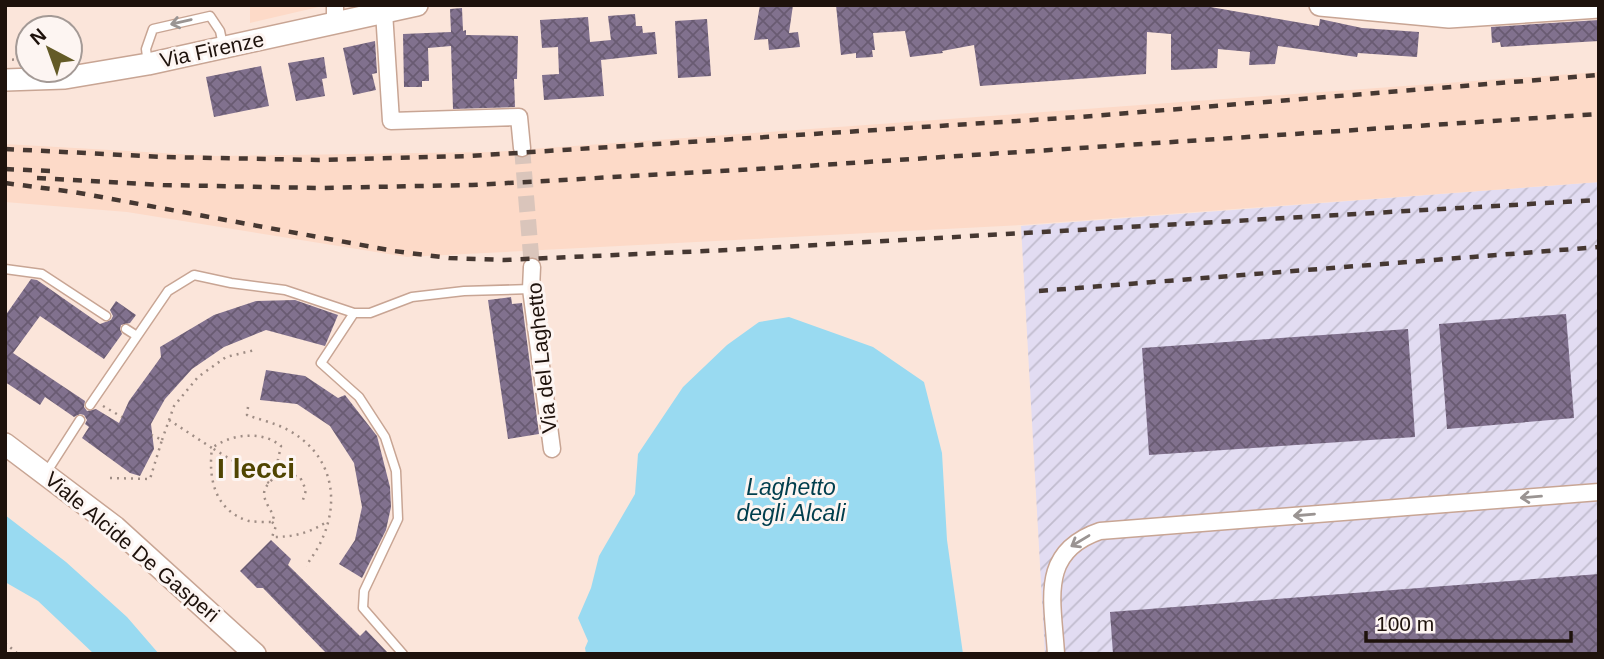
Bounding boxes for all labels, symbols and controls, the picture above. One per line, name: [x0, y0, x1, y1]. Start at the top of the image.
north arrow: [14, 14, 84, 84]
one-way arrow: [171, 17, 193, 30]
text: N: [26, 24, 50, 49]
street label: Via Firenze: [158, 27, 266, 72]
street label: Via del Laghetto: [522, 282, 561, 435]
district label: I lecci: [217, 453, 295, 484]
street label: Viale Alcide De Gasperi: [41, 467, 224, 626]
water label: Laghetto degli Alcali: [736, 474, 846, 526]
one-way arrow: [1520, 491, 1543, 504]
one-way arrow: [1293, 509, 1316, 522]
one-way arrow: [1070, 534, 1090, 548]
scale bar: [1366, 600, 1571, 644]
text: 100 m: [1376, 612, 1434, 635]

